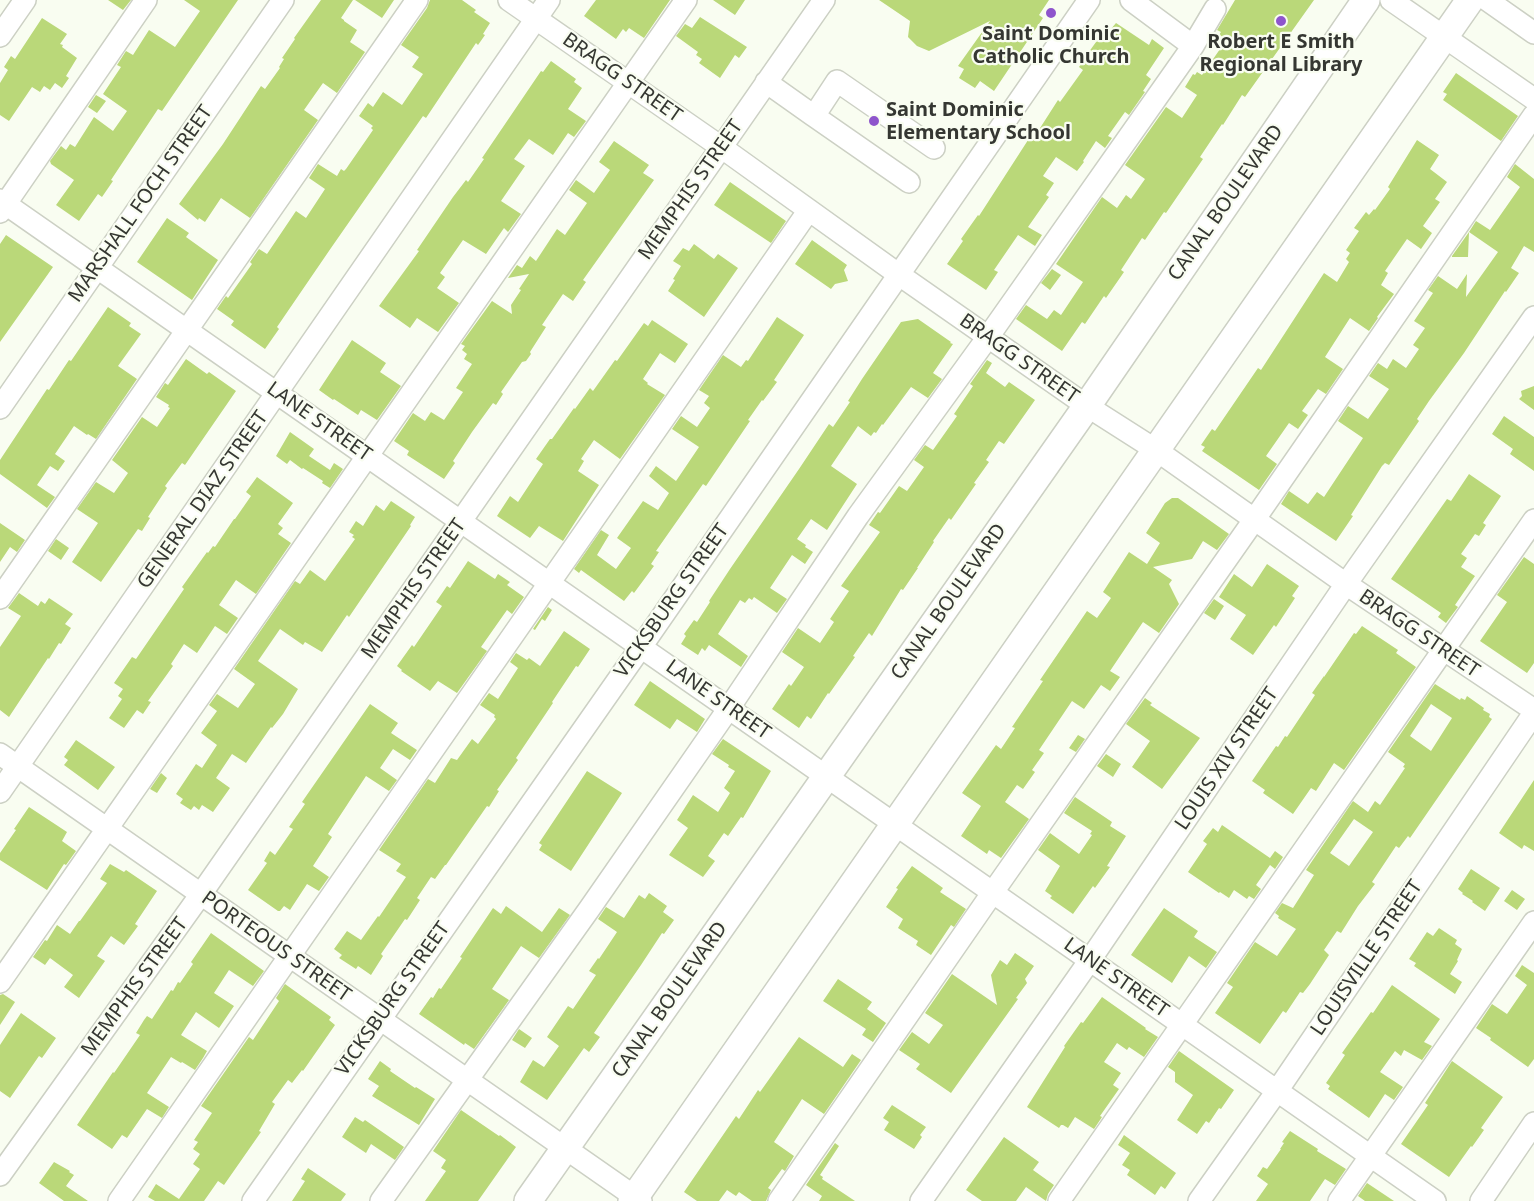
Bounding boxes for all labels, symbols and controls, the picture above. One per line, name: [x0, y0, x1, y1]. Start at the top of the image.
marker: Saint Dominic Catholic Church: [1044, 6, 1058, 20]
marker: Robert E Smith Regional Library: [1274, 14, 1288, 28]
place label: Saint Dominic Catholic Church: [972, 22, 1130, 69]
street label: BRAGG STREET: [558, 28, 686, 128]
place label: Robert E Smith Regional Library: [1200, 30, 1362, 77]
place label: Saint Dominic Elementary School: [886, 98, 1071, 145]
street label: MARSHALL FOCH STREET: [64, 101, 218, 307]
marker: Saint Dominic Elementary School: [867, 114, 881, 128]
street label: MEMPHIS STREET: [634, 115, 748, 265]
street label: CANAL BOULEVARD: [1163, 120, 1289, 286]
street label: BRAGG STREET: [955, 309, 1083, 409]
street label: LANE STREET: [262, 377, 376, 467]
street label: GENERAL DIAZ STREET: [132, 406, 274, 594]
street label: MEMPHIS STREET: [357, 514, 471, 664]
street label: VICKSBURG STREET: [610, 519, 734, 683]
street label: CANAL BOULEVARD: [886, 519, 1012, 685]
street label: BRAGG STREET: [1354, 585, 1484, 683]
street label: LANE STREET: [661, 655, 775, 745]
street label: LOUIS XIV STREET: [1170, 683, 1284, 835]
street label: LOUISVILLE STREET: [1306, 876, 1428, 1040]
street label: PORTEOUS STREET: [197, 886, 355, 1008]
street label: MEMPHIS STREET: [77, 913, 193, 1061]
street label: VICKSBURG STREET: [331, 917, 455, 1081]
street label: CANAL BOULEVARD: [607, 917, 733, 1083]
street label: LANE STREET: [1059, 933, 1173, 1023]

